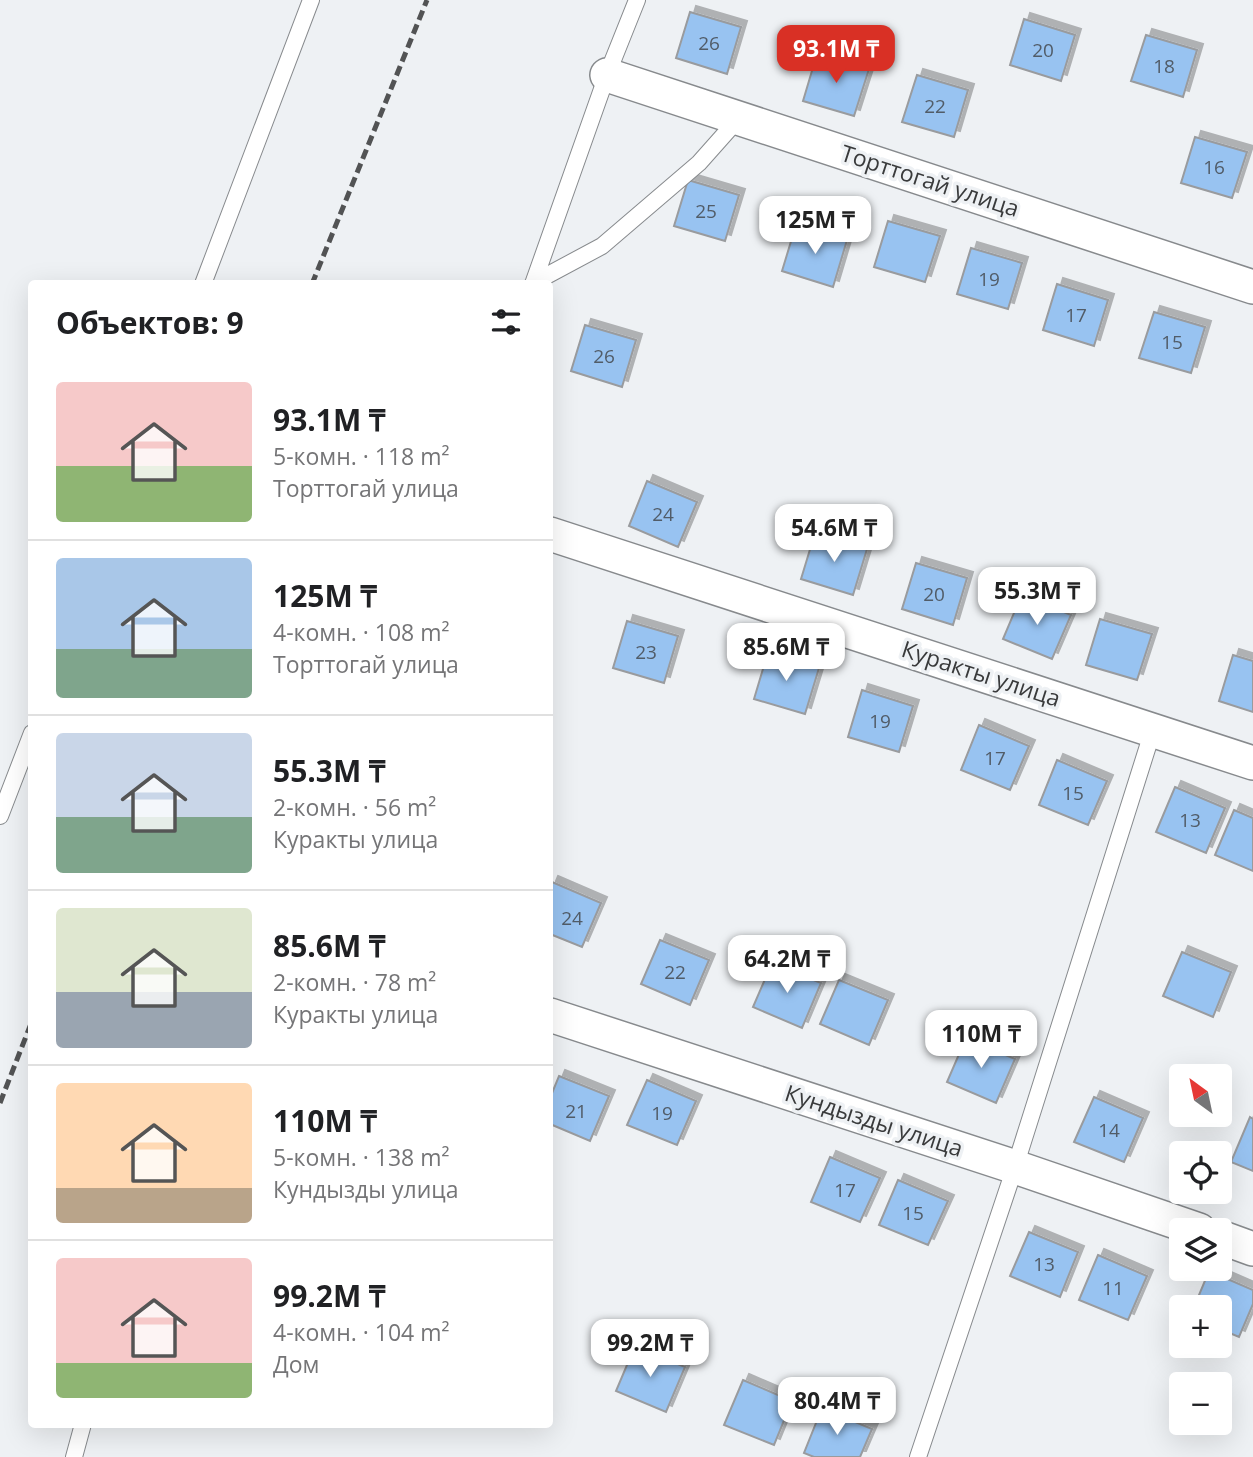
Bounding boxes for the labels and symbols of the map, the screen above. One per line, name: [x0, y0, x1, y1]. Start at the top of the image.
pin: 93.1M ₸: [771, 25, 901, 85]
house number: 26: [698, 30, 720, 56]
house number: 20: [1032, 37, 1054, 63]
house number: 18: [1153, 53, 1175, 79]
house number: 22: [924, 93, 946, 119]
street label: Торттогай улица: [837, 136, 1024, 224]
house number: 16: [1203, 154, 1225, 180]
pin: 125M ₸: [758, 196, 872, 256]
house number: 25: [695, 198, 717, 224]
house number: 19: [978, 266, 1000, 292]
house number: 17: [1065, 302, 1087, 328]
house number: 15: [1161, 329, 1183, 355]
house number: 26: [593, 343, 615, 369]
house number: 24: [652, 501, 674, 527]
pin: 54.6M ₸: [769, 504, 899, 564]
pin: 55.3M ₸: [972, 568, 1102, 627]
house number: 20: [923, 581, 945, 607]
pin: 85.6M ₸: [721, 624, 851, 683]
street label: Куракты улица: [898, 632, 1065, 714]
house number: 23: [635, 639, 657, 665]
house number: 19: [869, 708, 891, 734]
house number: 17: [984, 745, 1006, 771]
house number: 15: [1062, 780, 1084, 806]
house number: 13: [1179, 807, 1201, 833]
house number: 24: [561, 905, 583, 931]
pin: 64.2M ₸: [722, 936, 852, 995]
house number: 22: [664, 959, 686, 985]
pin: 110M ₸: [924, 1010, 1038, 1070]
north arrow: [1169, 1064, 1232, 1127]
street label: Кундызды улица: [781, 1076, 967, 1164]
house number: 21: [565, 1098, 587, 1124]
house number: 19: [651, 1100, 673, 1126]
house number: 14: [1098, 1117, 1120, 1143]
house number: 17: [834, 1177, 856, 1203]
house number: 15: [902, 1200, 924, 1226]
house number: 13: [1033, 1251, 1055, 1277]
house number: 11: [1102, 1275, 1124, 1301]
pin: 99.2M ₸: [585, 1320, 715, 1379]
pin: 80.4M ₸: [772, 1378, 902, 1437]

